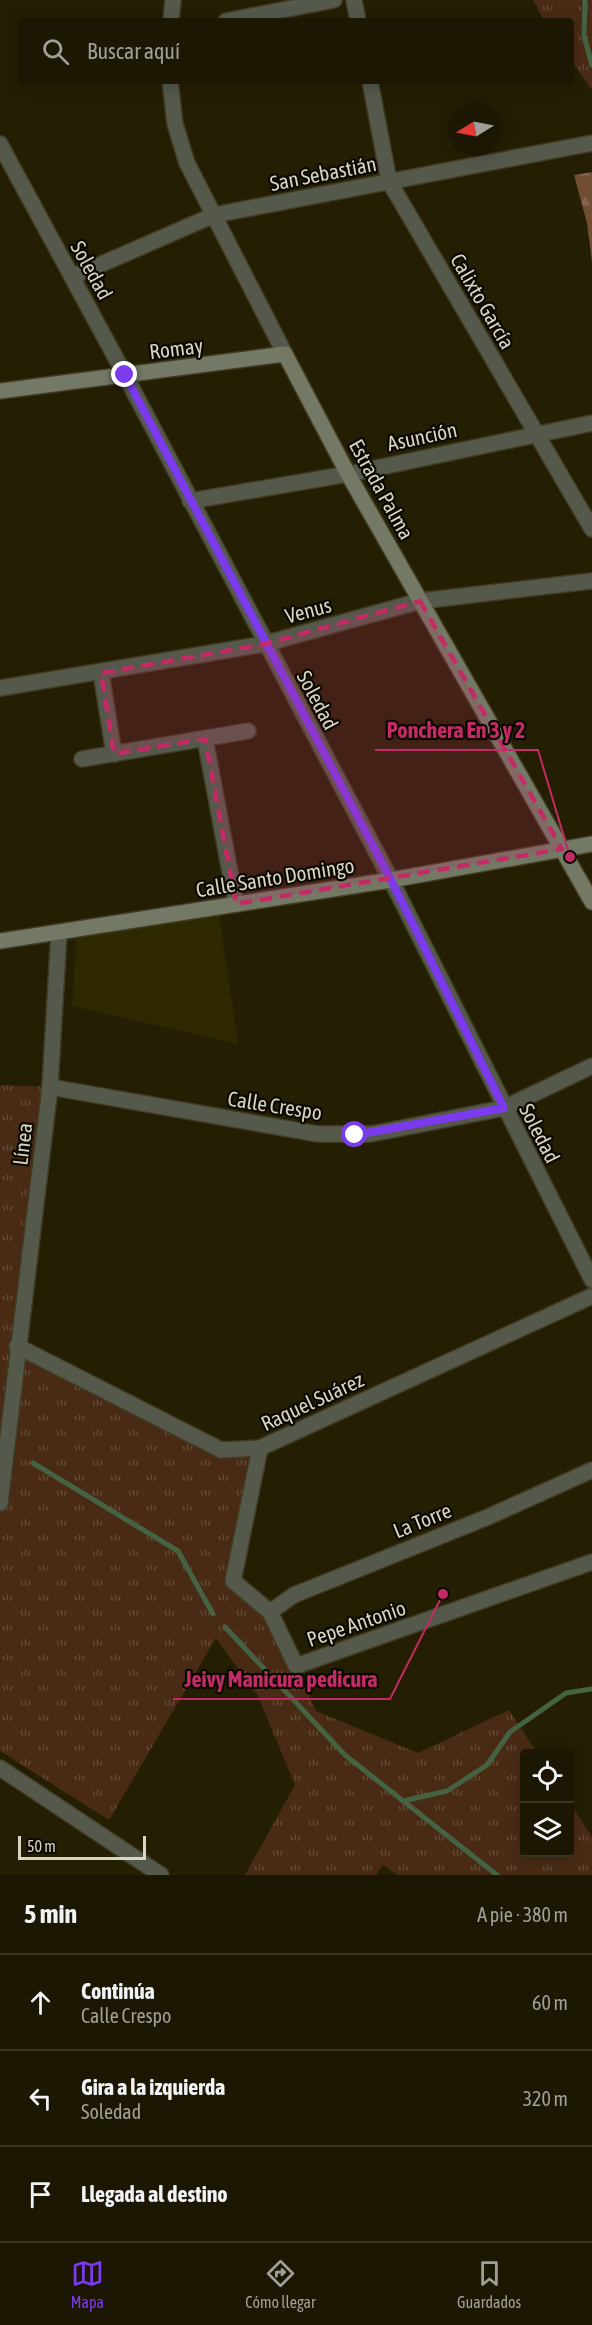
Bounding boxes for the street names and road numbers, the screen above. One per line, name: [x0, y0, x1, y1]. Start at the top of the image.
street label: San Sebastián: [268, 151, 378, 195]
street label: Soledad: [66, 237, 118, 303]
street label: Calixto García: [446, 249, 520, 353]
street label: Romay: [148, 333, 205, 363]
street label: Asunción: [385, 417, 459, 455]
street label: Estrada Palma: [345, 435, 419, 543]
street label: Venus: [282, 592, 334, 628]
street label: Soledad: [293, 666, 343, 734]
street label: Calle Santo Domingo: [194, 853, 356, 901]
street label: Calle Crespo: [226, 1086, 324, 1124]
street label: Soledad: [515, 1099, 565, 1167]
street label: Línea: [8, 1121, 36, 1167]
street label: Raquel Suárez: [257, 1367, 367, 1435]
street label: La Torre: [389, 1498, 455, 1542]
street label: Pepe Antonio: [303, 1595, 409, 1651]

